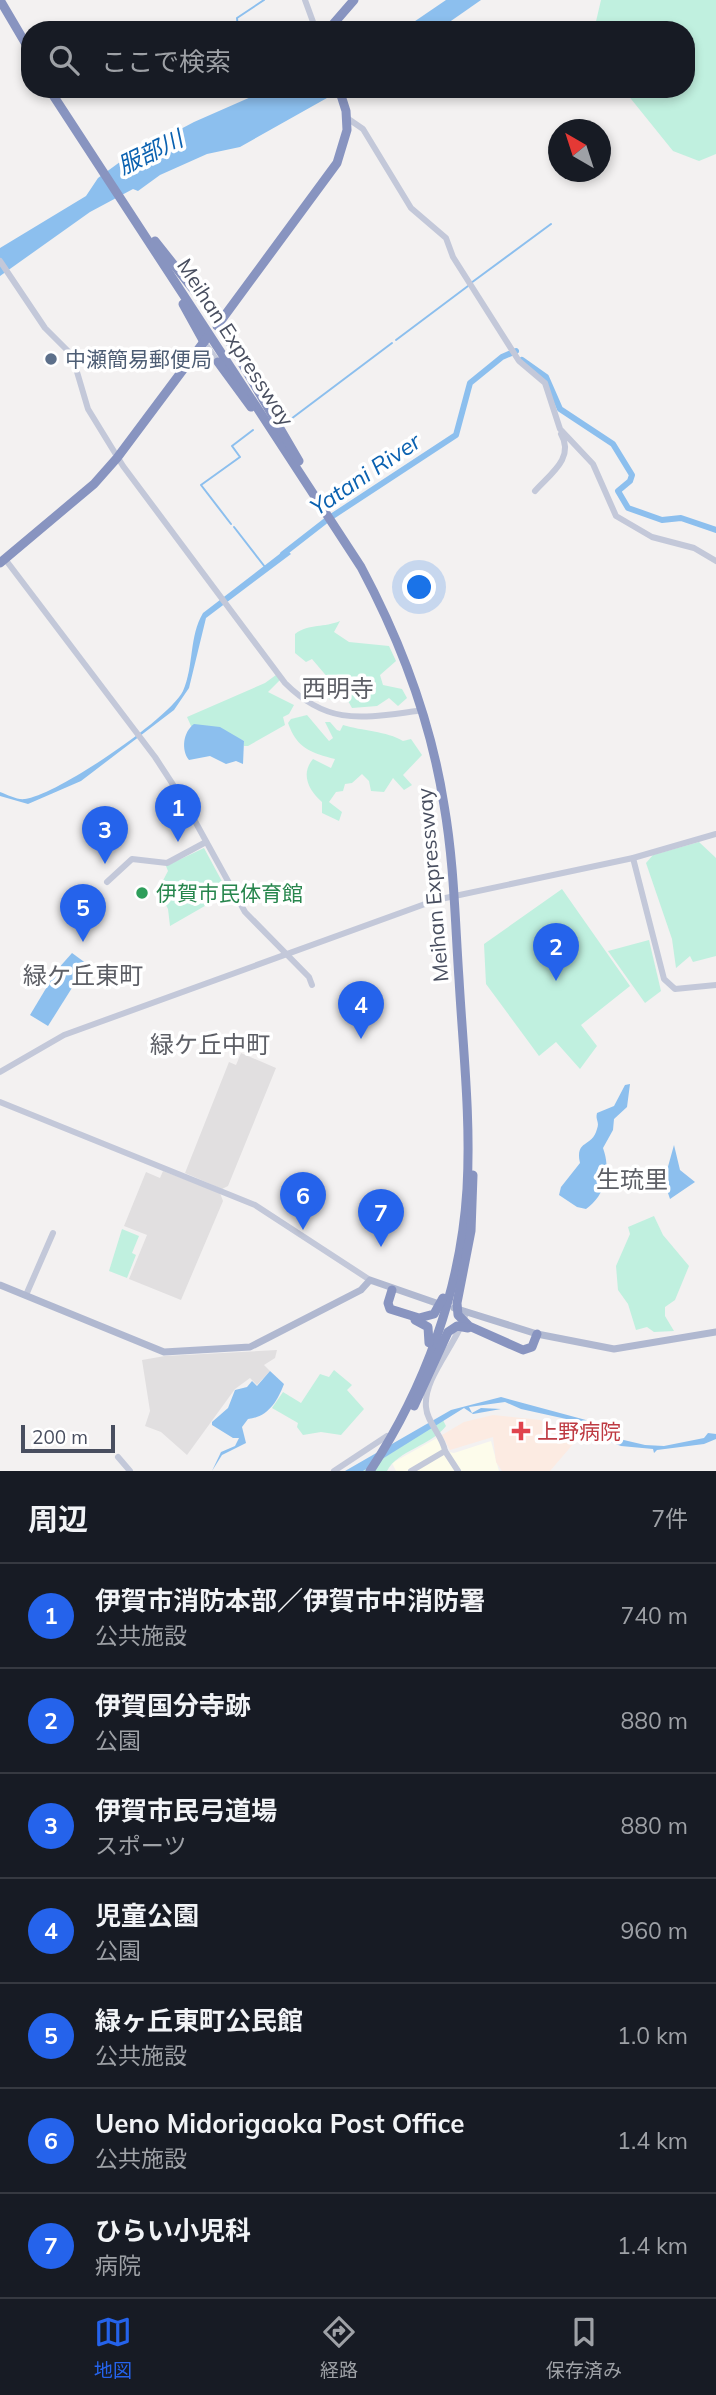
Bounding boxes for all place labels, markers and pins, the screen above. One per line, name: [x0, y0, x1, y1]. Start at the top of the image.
place label: 中瀬簡易郵便局: [65, 346, 212, 372]
marker: 中瀬簡易郵便局: [43, 351, 59, 367]
pin: 1: [155, 784, 201, 842]
pin: 3: [82, 806, 128, 864]
place label: 伊賀市民体育館: [156, 880, 303, 906]
pin: 5: [60, 884, 106, 942]
marker: 伊賀市民体育館: [134, 885, 150, 901]
pin: 2: [533, 923, 579, 981]
pin: 4: [338, 981, 384, 1039]
pin: 6: [280, 1172, 326, 1230]
pin: 7: [358, 1189, 404, 1247]
place label: 上野病院: [537, 1418, 621, 1444]
marker: 上野病院: [511, 1421, 531, 1441]

